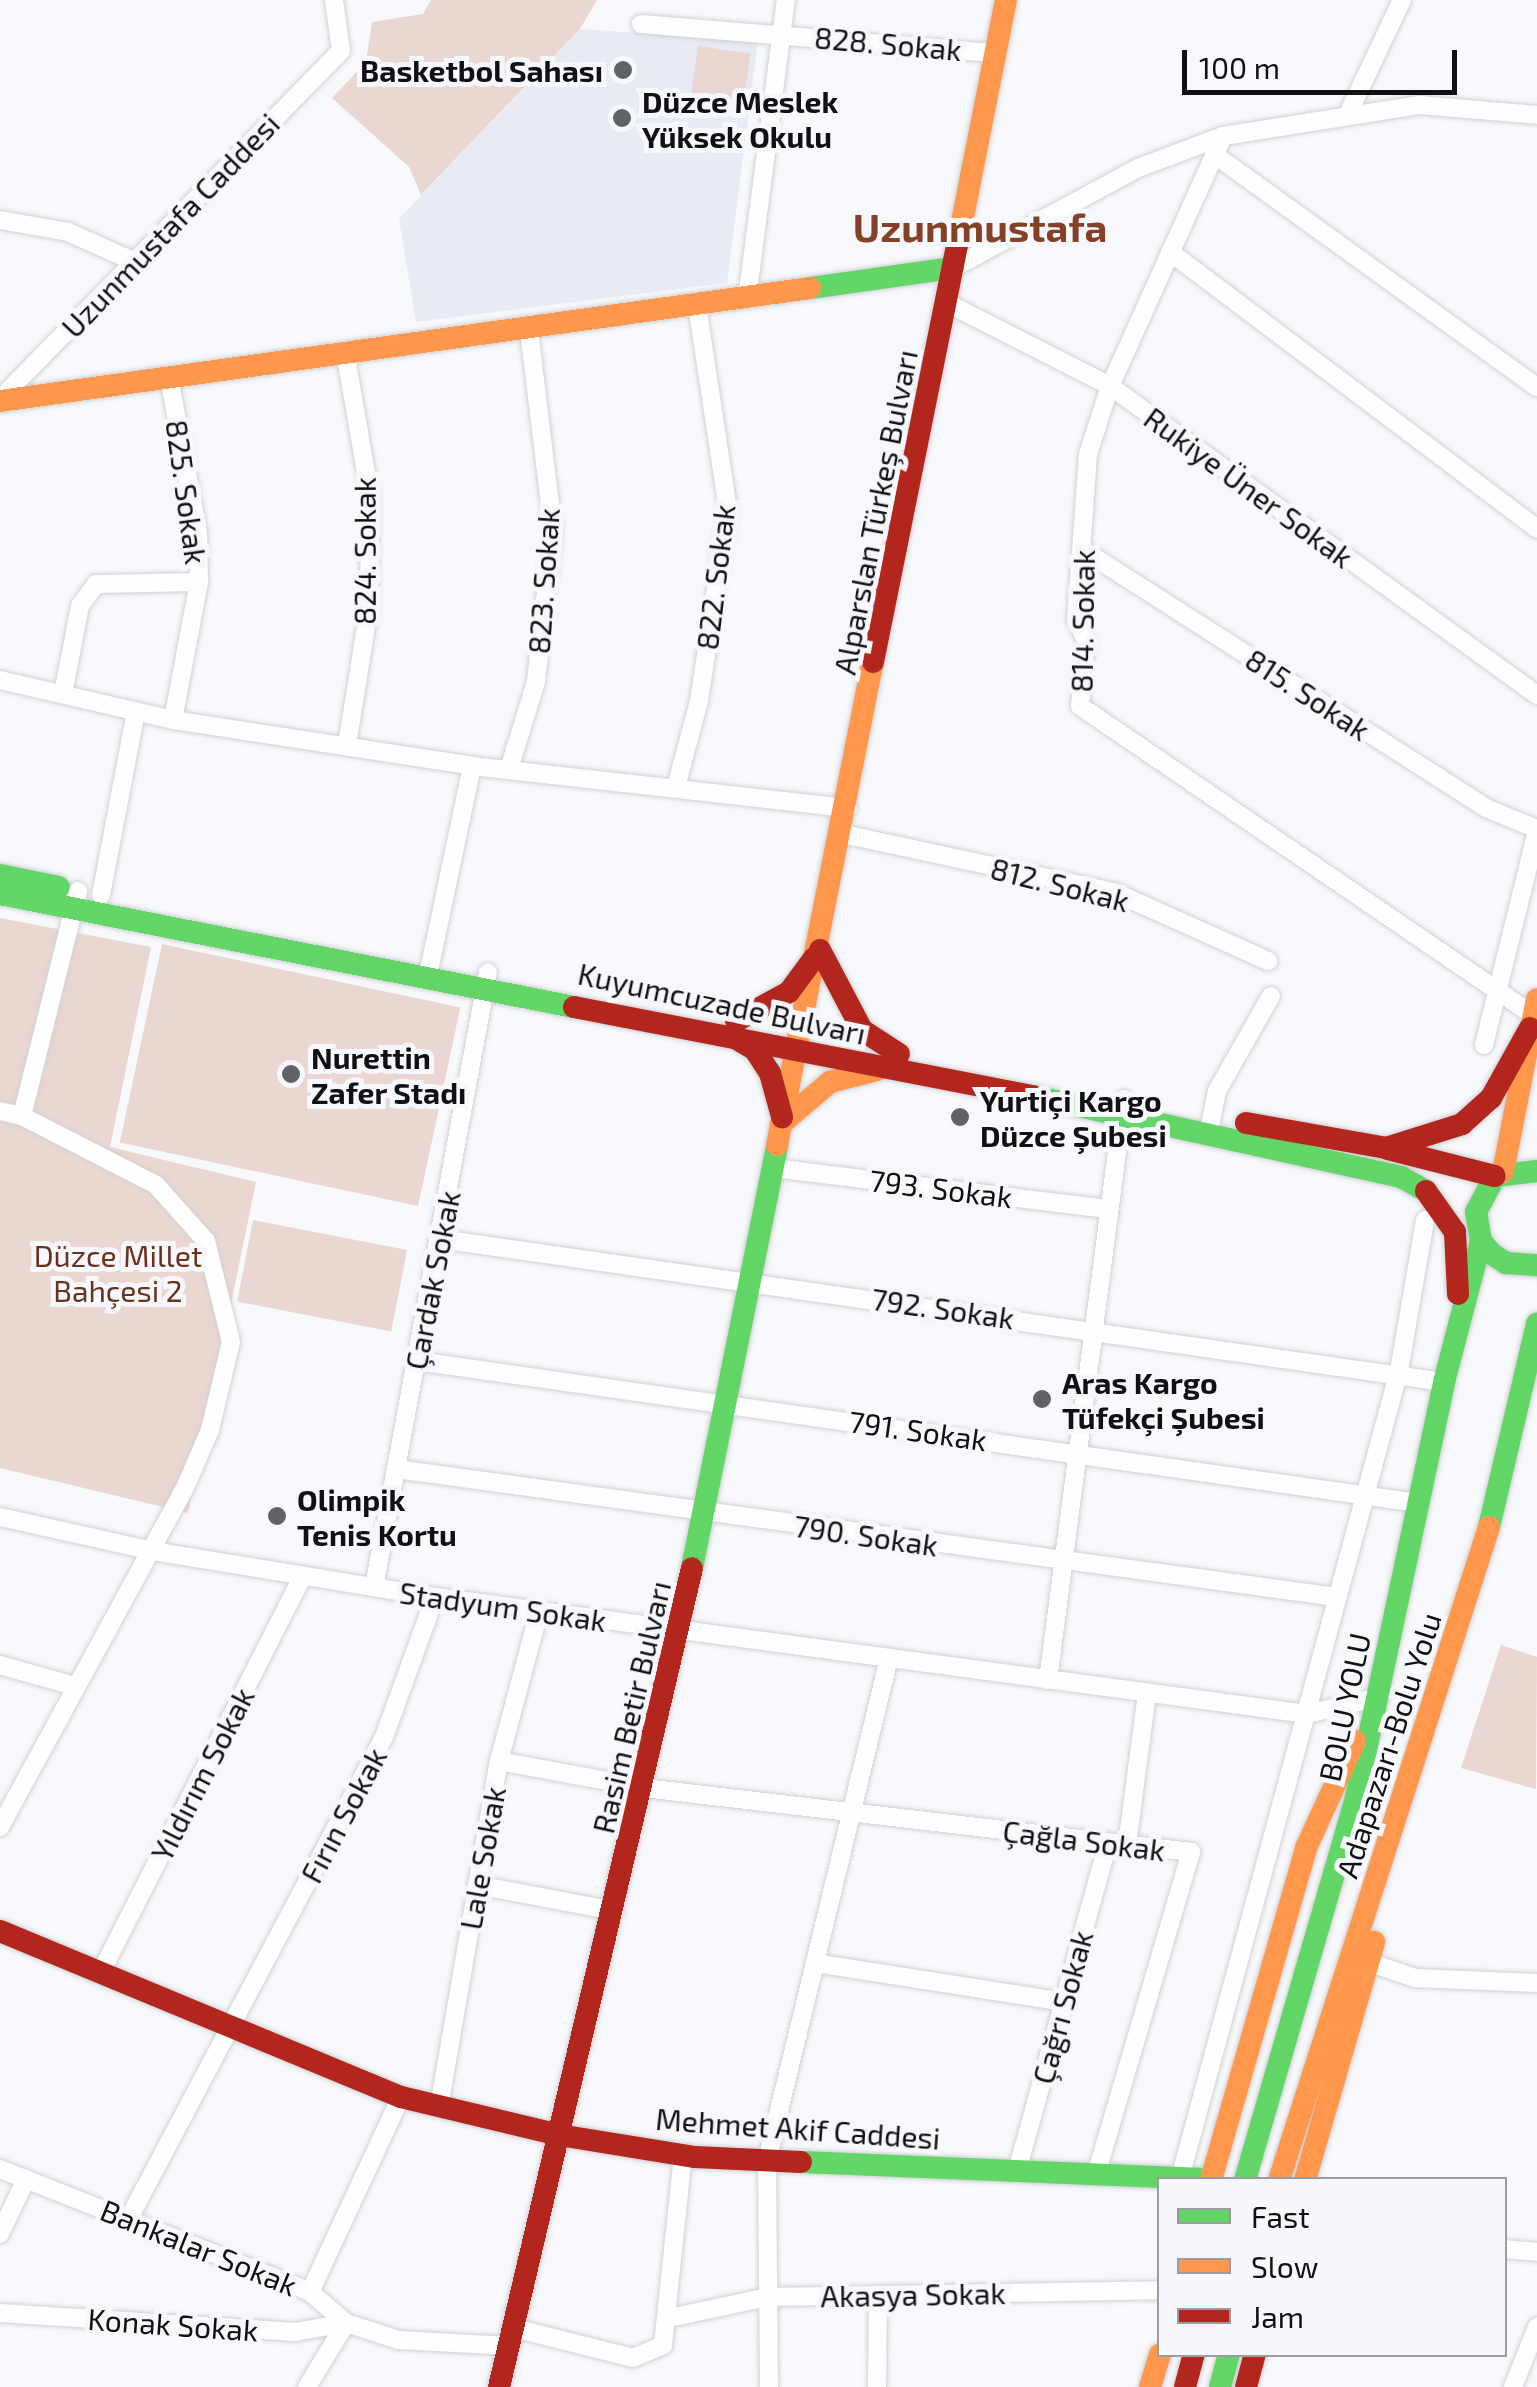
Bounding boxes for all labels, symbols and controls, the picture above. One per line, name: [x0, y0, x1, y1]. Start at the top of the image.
street label: 828. Sokak: [813, 19, 963, 67]
scale bar: [1187, 30, 1462, 92]
text: 100 m: [1199, 49, 1280, 85]
place label: Basketbol Sahası: [359, 52, 603, 88]
marker: Basketbol Sahası: [612, 59, 634, 81]
place label: Düzce Meslek Yüksek Okulu: [642, 83, 838, 154]
street label: Uzunmustafa Caddesi: [54, 105, 286, 345]
marker: Düzce Meslek Yüksek Okulu: [611, 107, 633, 129]
district label: Uzunmustafa: [853, 202, 1107, 250]
street label: Alparslan Türkeş Bulvarı: [826, 346, 924, 678]
street label: Rukiye Üner Sokak: [1137, 399, 1361, 575]
street label: 825. Sokak: [159, 417, 215, 567]
street label: 824. Sokak: [346, 477, 382, 625]
street label: 822. Sokak: [688, 502, 742, 652]
street label: 823. Sokak: [520, 507, 566, 655]
street label: 814. Sokak: [1063, 549, 1101, 693]
street label: 815. Sokak: [1239, 641, 1377, 747]
street label: 812. Sokak: [987, 849, 1133, 919]
street label: Kuyumcuzade Bulvarı: [575, 955, 869, 1051]
place label: Nurettin Zafer Stadı: [311, 1039, 467, 1110]
marker: Nurettin Zafer Stadı: [280, 1063, 302, 1085]
place label: Yurtiçi Kargo Düzce Şubesi: [980, 1082, 1167, 1152]
marker: Yurtiçi Kargo Düzce Şubesi: [949, 1106, 971, 1128]
street label: 793. Sokak: [868, 1161, 1014, 1215]
street label: Çardak Sokak: [397, 1187, 467, 1373]
park label: Düzce Millet Bahçesi 2: [34, 1237, 202, 1308]
street label: 792. Sokak: [869, 1280, 1017, 1336]
place label: Aras Kargo Tüfekçi Şubesi: [1062, 1364, 1265, 1434]
marker: Aras Kargo Tüfekçi Şubesi: [1031, 1388, 1053, 1410]
street label: 791. Sokak: [847, 1403, 989, 1457]
place label: Olimpik Tenis Kortu: [297, 1481, 457, 1552]
marker: Olimpik Tenis Kortu: [266, 1505, 288, 1527]
street label: 790. Sokak: [792, 1507, 940, 1563]
street label: Stadyum Sokak: [397, 1574, 609, 1638]
street label: Rasim Betir Bulvarı: [584, 1577, 678, 1837]
street label: Adapazarı-Bolu Yolu: [1328, 1608, 1448, 1882]
street label: BOLU YOLU: [1311, 1629, 1377, 1785]
street label: Yıldırım Sokak: [143, 1681, 261, 1867]
street label: Fırın Sokak: [292, 1741, 394, 1889]
street label: Lale Sokak: [452, 1784, 512, 1932]
street label: Çağla Sokak: [1001, 1812, 1167, 1868]
street label: Çağrı Sokak: [1024, 1926, 1100, 2088]
street label: Mehmet Akif Caddesi: [654, 2100, 942, 2156]
legend: [1157, 2177, 1507, 2357]
street label: Bankalar Sokak: [95, 2191, 303, 2303]
text: Fast: [1251, 2198, 1310, 2234]
text: Slow: [1251, 2248, 1318, 2284]
street label: Akasya Sokak: [820, 2274, 1006, 2314]
text: Jam: [1251, 2298, 1304, 2334]
street label: Konak Sokak: [86, 2300, 260, 2348]

